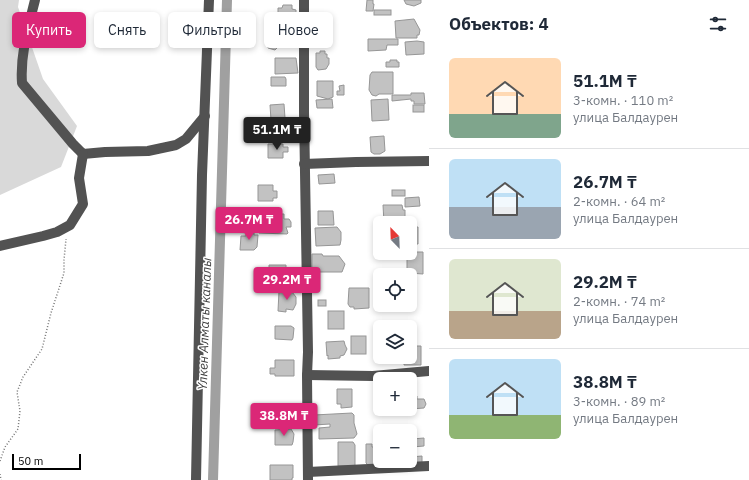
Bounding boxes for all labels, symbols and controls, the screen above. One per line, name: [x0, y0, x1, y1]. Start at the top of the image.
chip: Купить: [12, 12, 86, 48]
chip: Снять: [94, 12, 160, 48]
chip: Фильтры: [168, 12, 256, 48]
chip: Новое: [264, 12, 333, 48]
text: Объектов: 4: [449, 13, 549, 35]
icon: filters: [707, 13, 729, 35]
text: 51.1M ₸: [573, 70, 637, 92]
icon: home: [481, 74, 529, 122]
text: 3-комн. · 110 m²: [573, 92, 673, 109]
text: улица Балдаурен: [573, 109, 678, 126]
pin: 51.1M ₸: [240, 117, 314, 151]
text: 51.1M ₸: [253, 121, 302, 138]
text: 26.7M ₸: [573, 171, 637, 193]
icon: home: [481, 175, 529, 223]
text: 2-комн. · 64 m²: [573, 193, 665, 210]
pin: 26.7M ₸: [212, 207, 286, 241]
text: улица Балдаурен: [573, 210, 678, 227]
text: 26.7M ₸: [225, 211, 274, 228]
north arrow: [373, 216, 417, 260]
map controls: [373, 216, 417, 468]
water label: Үлкен Алматы каналы: [194, 257, 215, 391]
pin: 29.2M ₸: [250, 267, 324, 301]
button: locate: [373, 268, 417, 312]
text: 29.2M ₸: [263, 271, 312, 288]
text: 29.2M ₸: [573, 271, 637, 293]
icon: home: [481, 275, 529, 323]
text: 2-комн. · 74 m²: [573, 293, 665, 310]
text: улица Балдаурен: [573, 310, 678, 327]
button: layers: [373, 320, 417, 364]
text: 38.8M ₸: [573, 371, 637, 393]
button: +: [373, 372, 417, 416]
icon: home: [481, 375, 529, 423]
text: 3-комн. · 89 m²: [573, 393, 665, 410]
pin: 38.8M ₸: [247, 403, 321, 437]
text: 38.8M ₸: [260, 407, 309, 424]
text: улица Балдаурен: [573, 410, 678, 427]
button: −: [373, 424, 417, 468]
scale bar: [12, 452, 81, 471]
text: 50 m: [18, 454, 43, 468]

